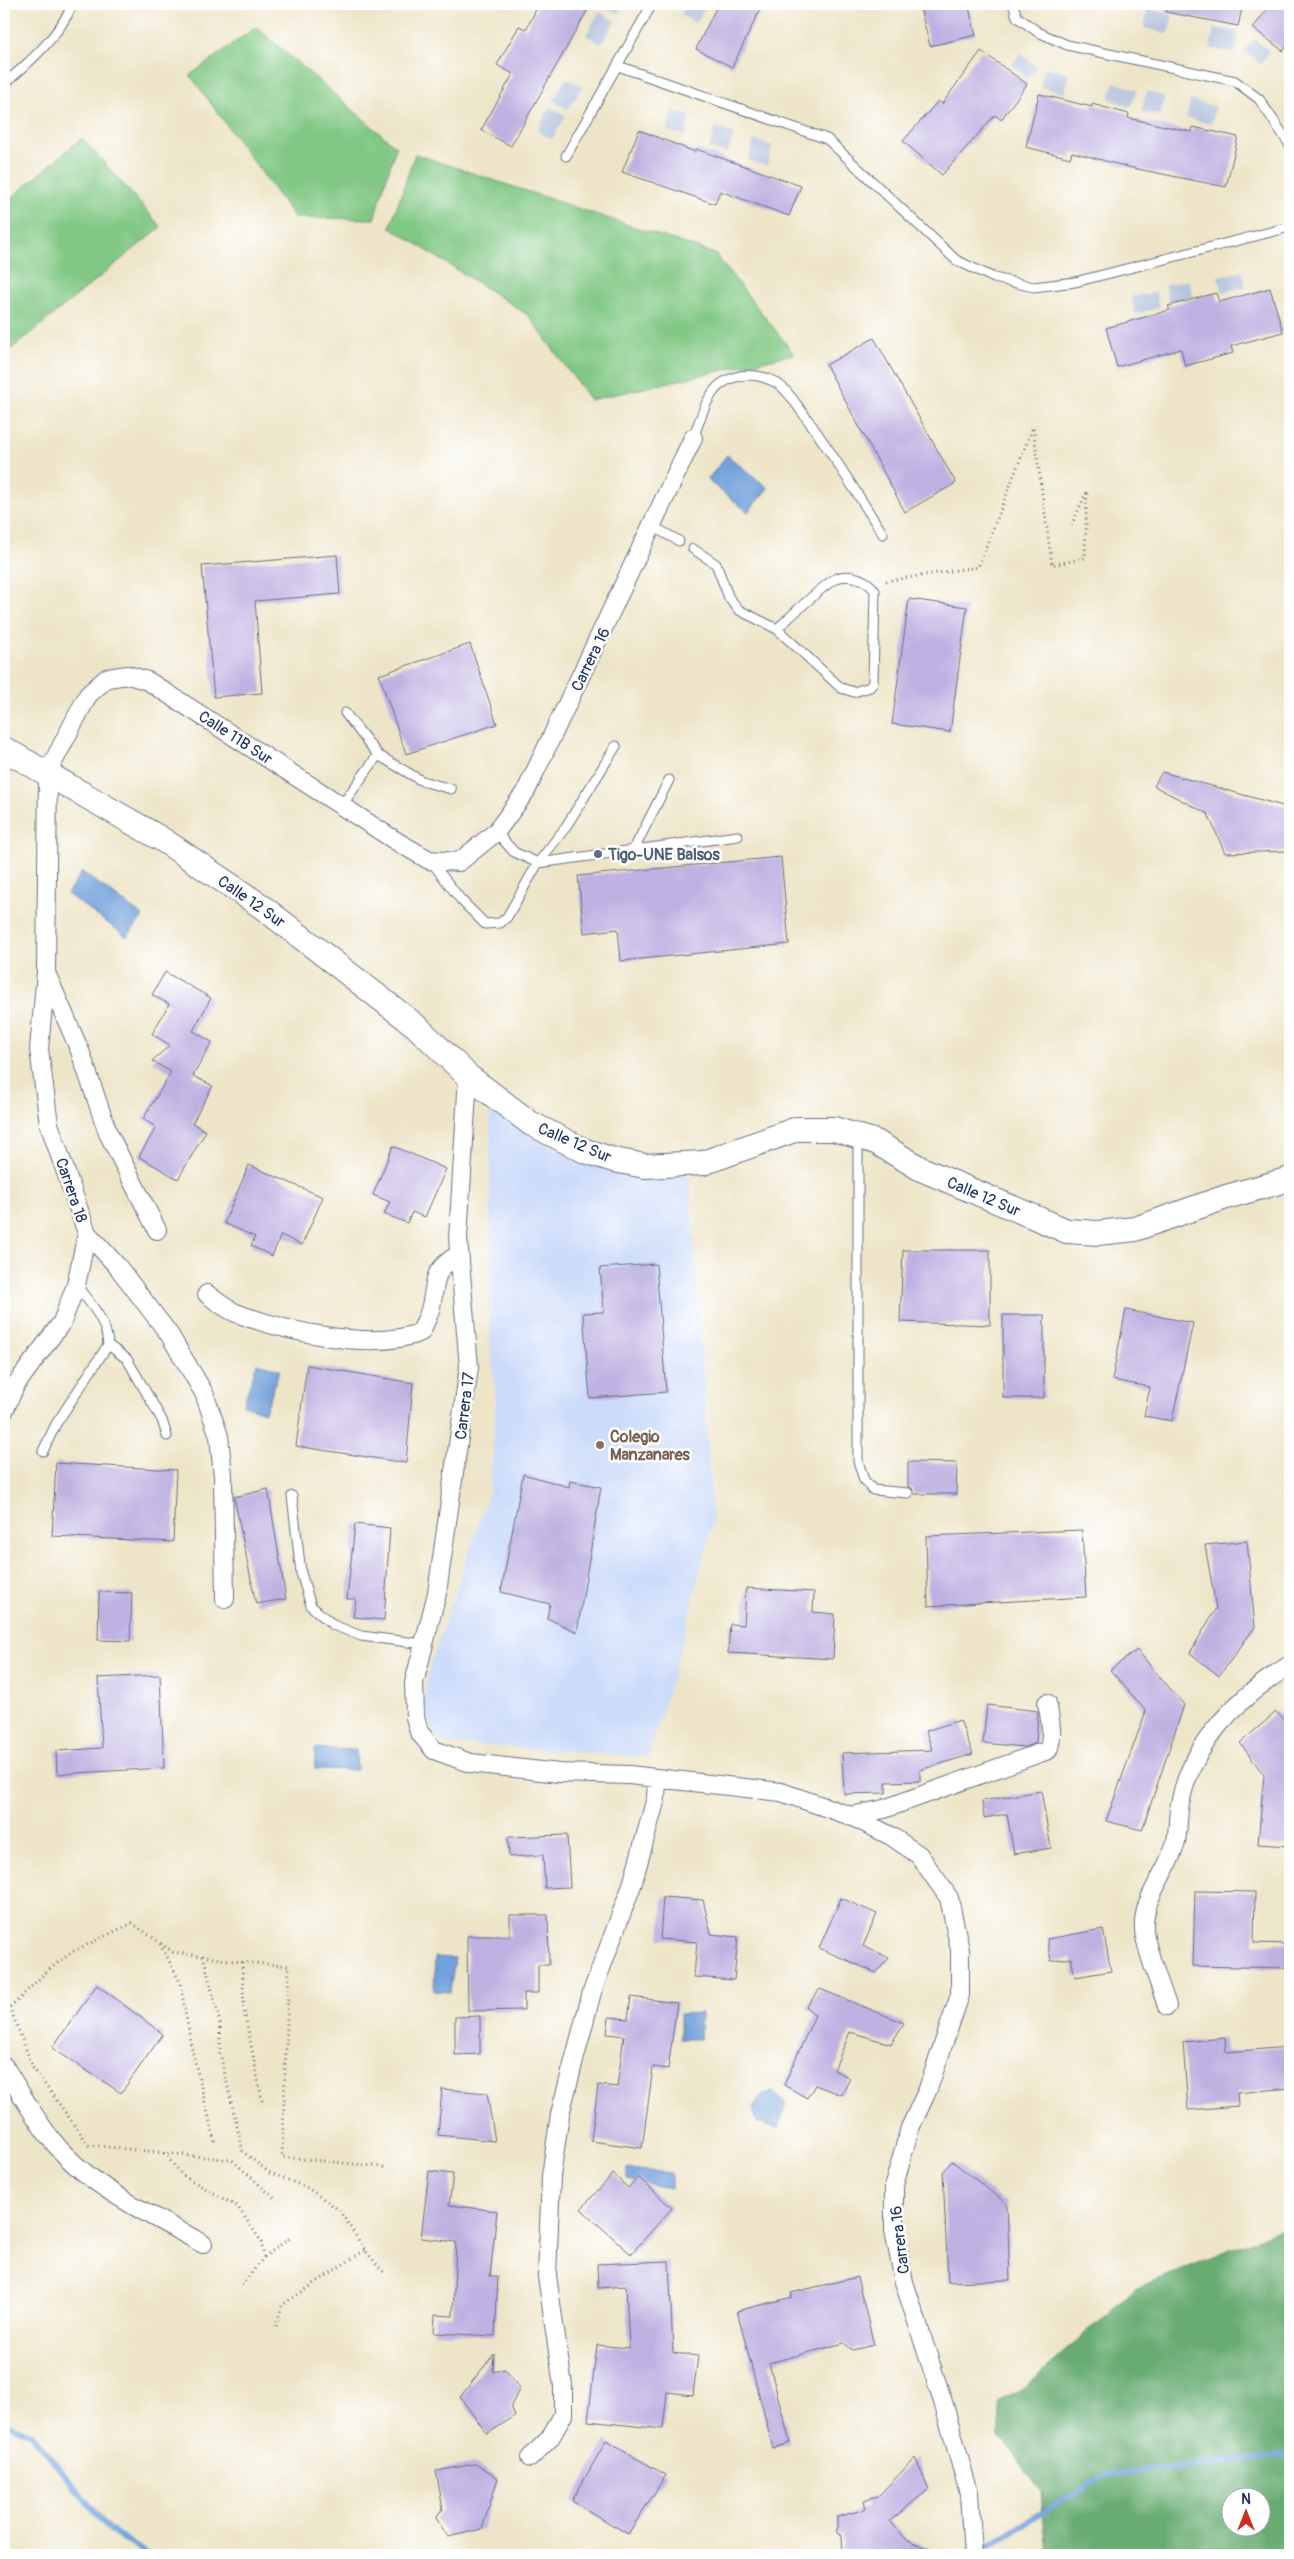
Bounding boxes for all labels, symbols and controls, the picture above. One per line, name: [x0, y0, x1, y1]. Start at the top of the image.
street label: Carrera 16: [567, 624, 615, 695]
street label: Calle 11B Sur: [195, 706, 277, 769]
place label: Tigo-UNE Balsos: [607, 845, 720, 865]
marker: Tigo-UNE Balsos: [592, 848, 604, 860]
street label: Calle 12 Sur: [214, 871, 289, 933]
street label: Calle 12 Sur: [535, 1118, 615, 1167]
street label: Carrera 18: [51, 1155, 91, 1225]
street label: Calle 12 Sur: [944, 1172, 1024, 1221]
street label: Carrera 17: [451, 1371, 479, 1441]
place label: Colegio Manzanares: [610, 1427, 691, 1465]
marker: Colegio Manzanares: [594, 1439, 606, 1451]
street label: Carrera 16: [886, 2205, 914, 2275]
north arrow: [1222, 2486, 1272, 2536]
text: N: [1241, 2491, 1251, 2508]

